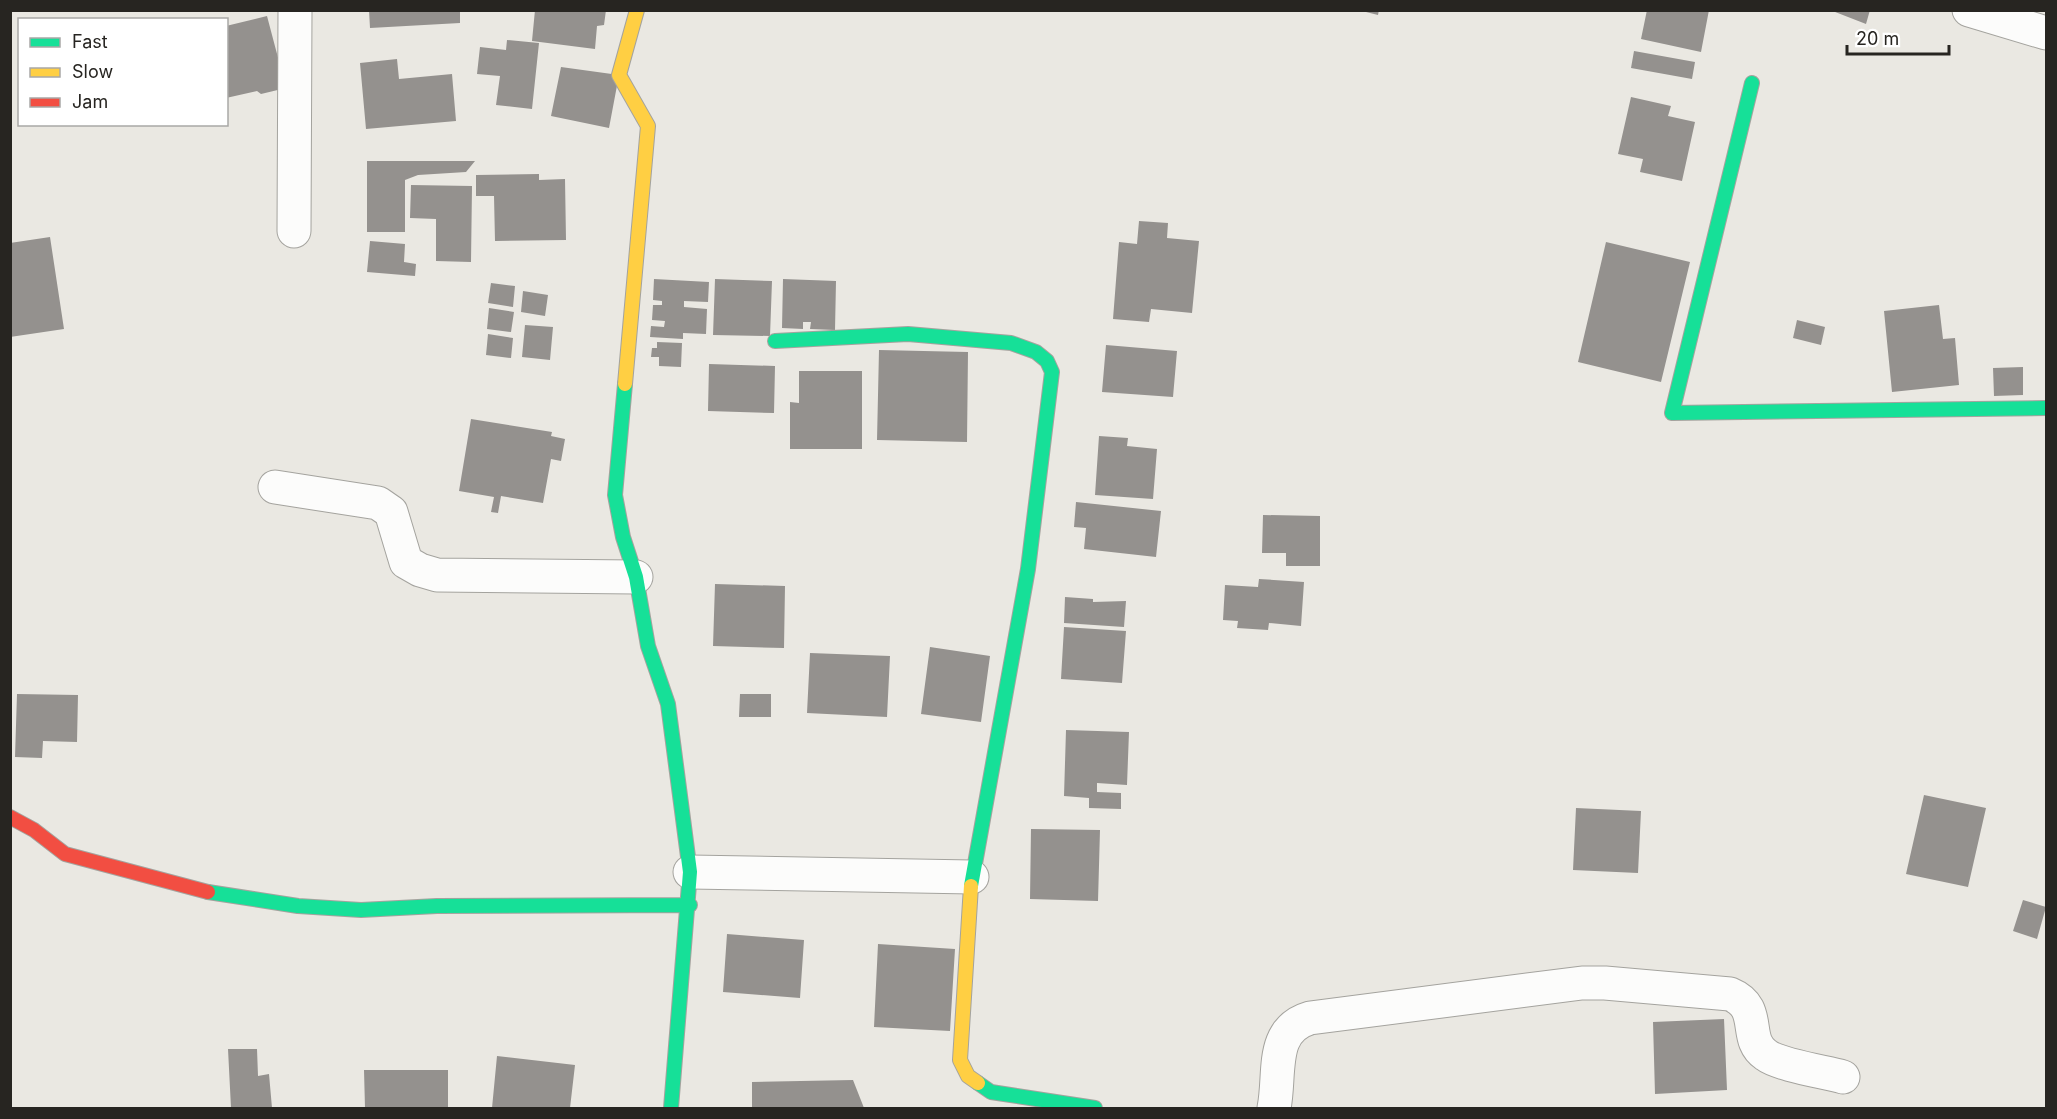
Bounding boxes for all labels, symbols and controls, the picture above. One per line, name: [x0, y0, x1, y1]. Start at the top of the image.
legend: [18, 18, 228, 126]
scale bar: [1847, 18, 1949, 56]
text: 20 m: [1856, 28, 1899, 49]
text: Fast: [72, 31, 108, 52]
text: Slow: [72, 61, 113, 82]
text: Jam: [72, 91, 108, 112]

